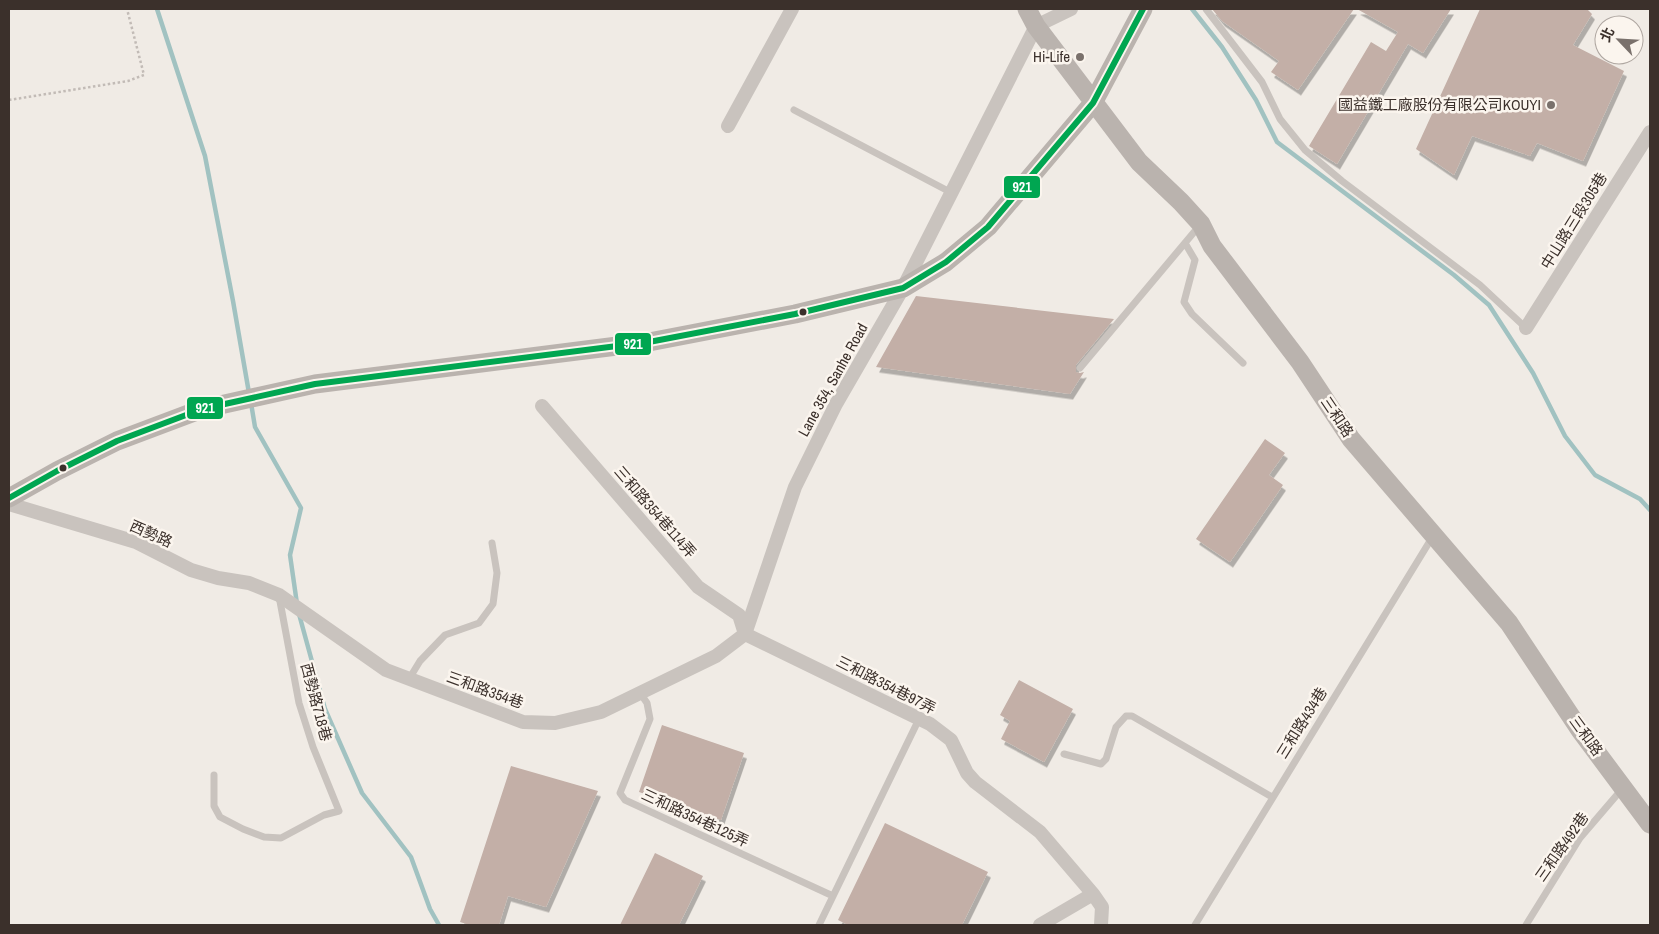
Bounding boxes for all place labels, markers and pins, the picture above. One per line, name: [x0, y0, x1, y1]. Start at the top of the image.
place label: Hi-Life: [1033, 46, 1070, 67]
marker: Hi-Life: [1074, 51, 1086, 63]
place label: 國益鐵工廠股份有限公司KOUYI: [1338, 94, 1541, 115]
marker: 國益鐵工廠股份有限公司KOUYI: [1545, 99, 1557, 111]
unlabelled marker: [798, 307, 808, 317]
unlabelled marker: [58, 463, 68, 473]

